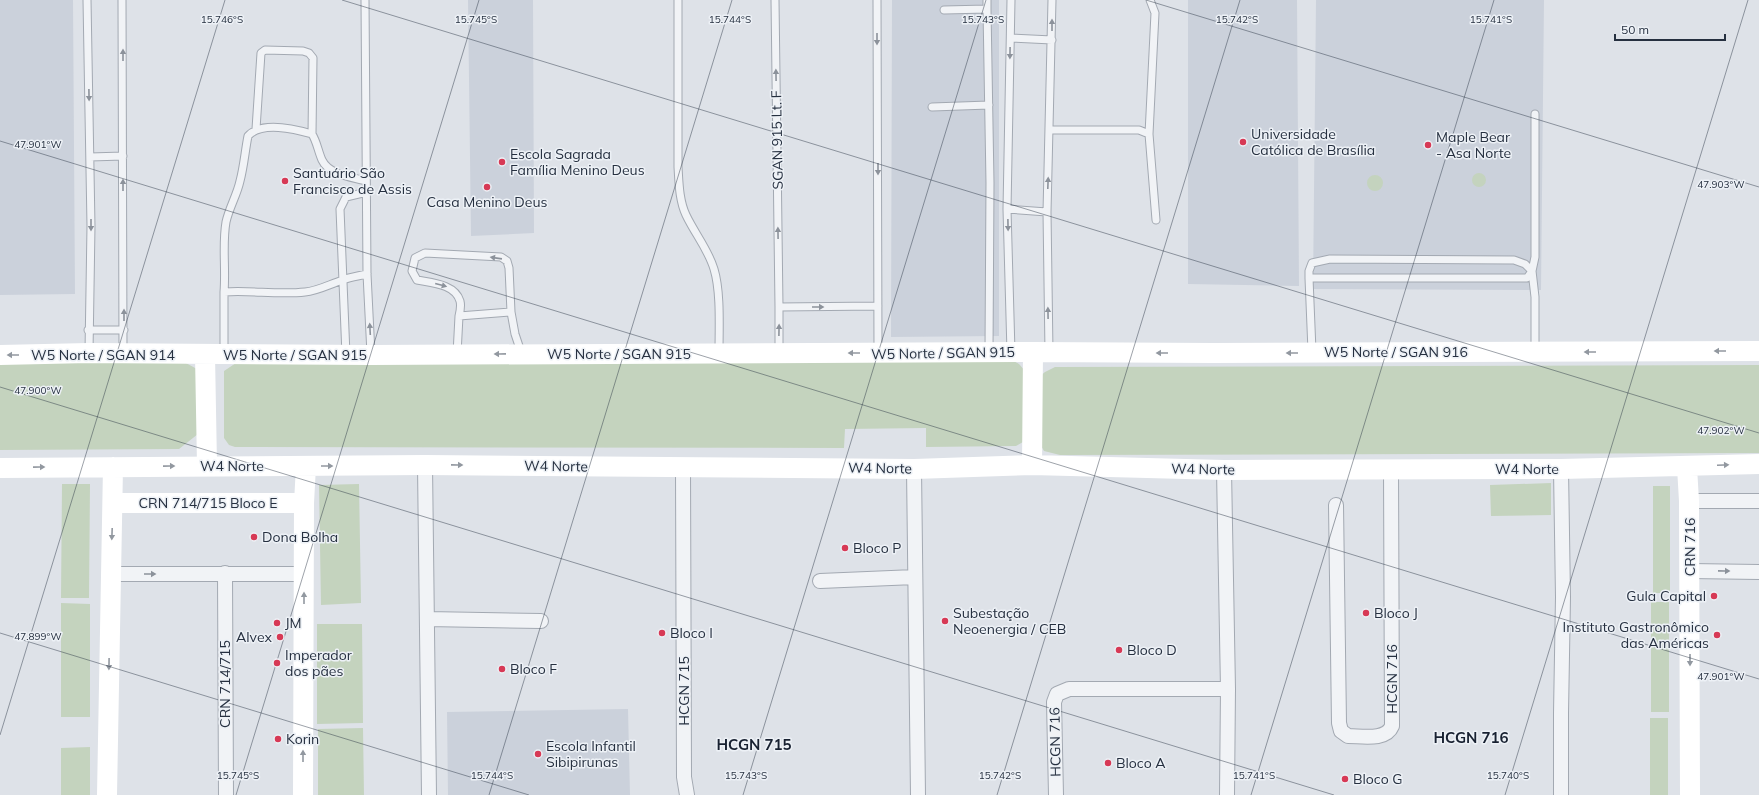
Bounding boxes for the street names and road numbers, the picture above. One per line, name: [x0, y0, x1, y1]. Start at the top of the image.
street label: SGAN 915 Lt. F: [767, 90, 787, 190]
street label: W5 Norte / SGAN 915: [871, 343, 1015, 363]
street label: W5 Norte / SGAN 916: [1324, 343, 1468, 361]
street label: W5 Norte / SGAN 915: [547, 345, 691, 363]
street label: W5 Norte / SGAN 914: [31, 346, 176, 364]
street label: W5 Norte / SGAN 915: [223, 346, 367, 364]
street label: W4 Norte: [524, 456, 588, 476]
street label: W4 Norte: [200, 457, 264, 475]
street label: W4 Norte: [848, 458, 912, 478]
street label: W4 Norte: [1171, 459, 1235, 479]
street label: W4 Norte: [1495, 460, 1559, 478]
street label: CRN 714/715 Bloco E: [139, 494, 277, 512]
street label: CRN 716: [1681, 518, 1699, 576]
street label: CRN 714/715: [216, 640, 234, 728]
street label: HCGN 716: [1383, 644, 1401, 714]
street label: HCGN 715: [675, 656, 693, 726]
street label: HCGN 716: [1045, 707, 1065, 777]

